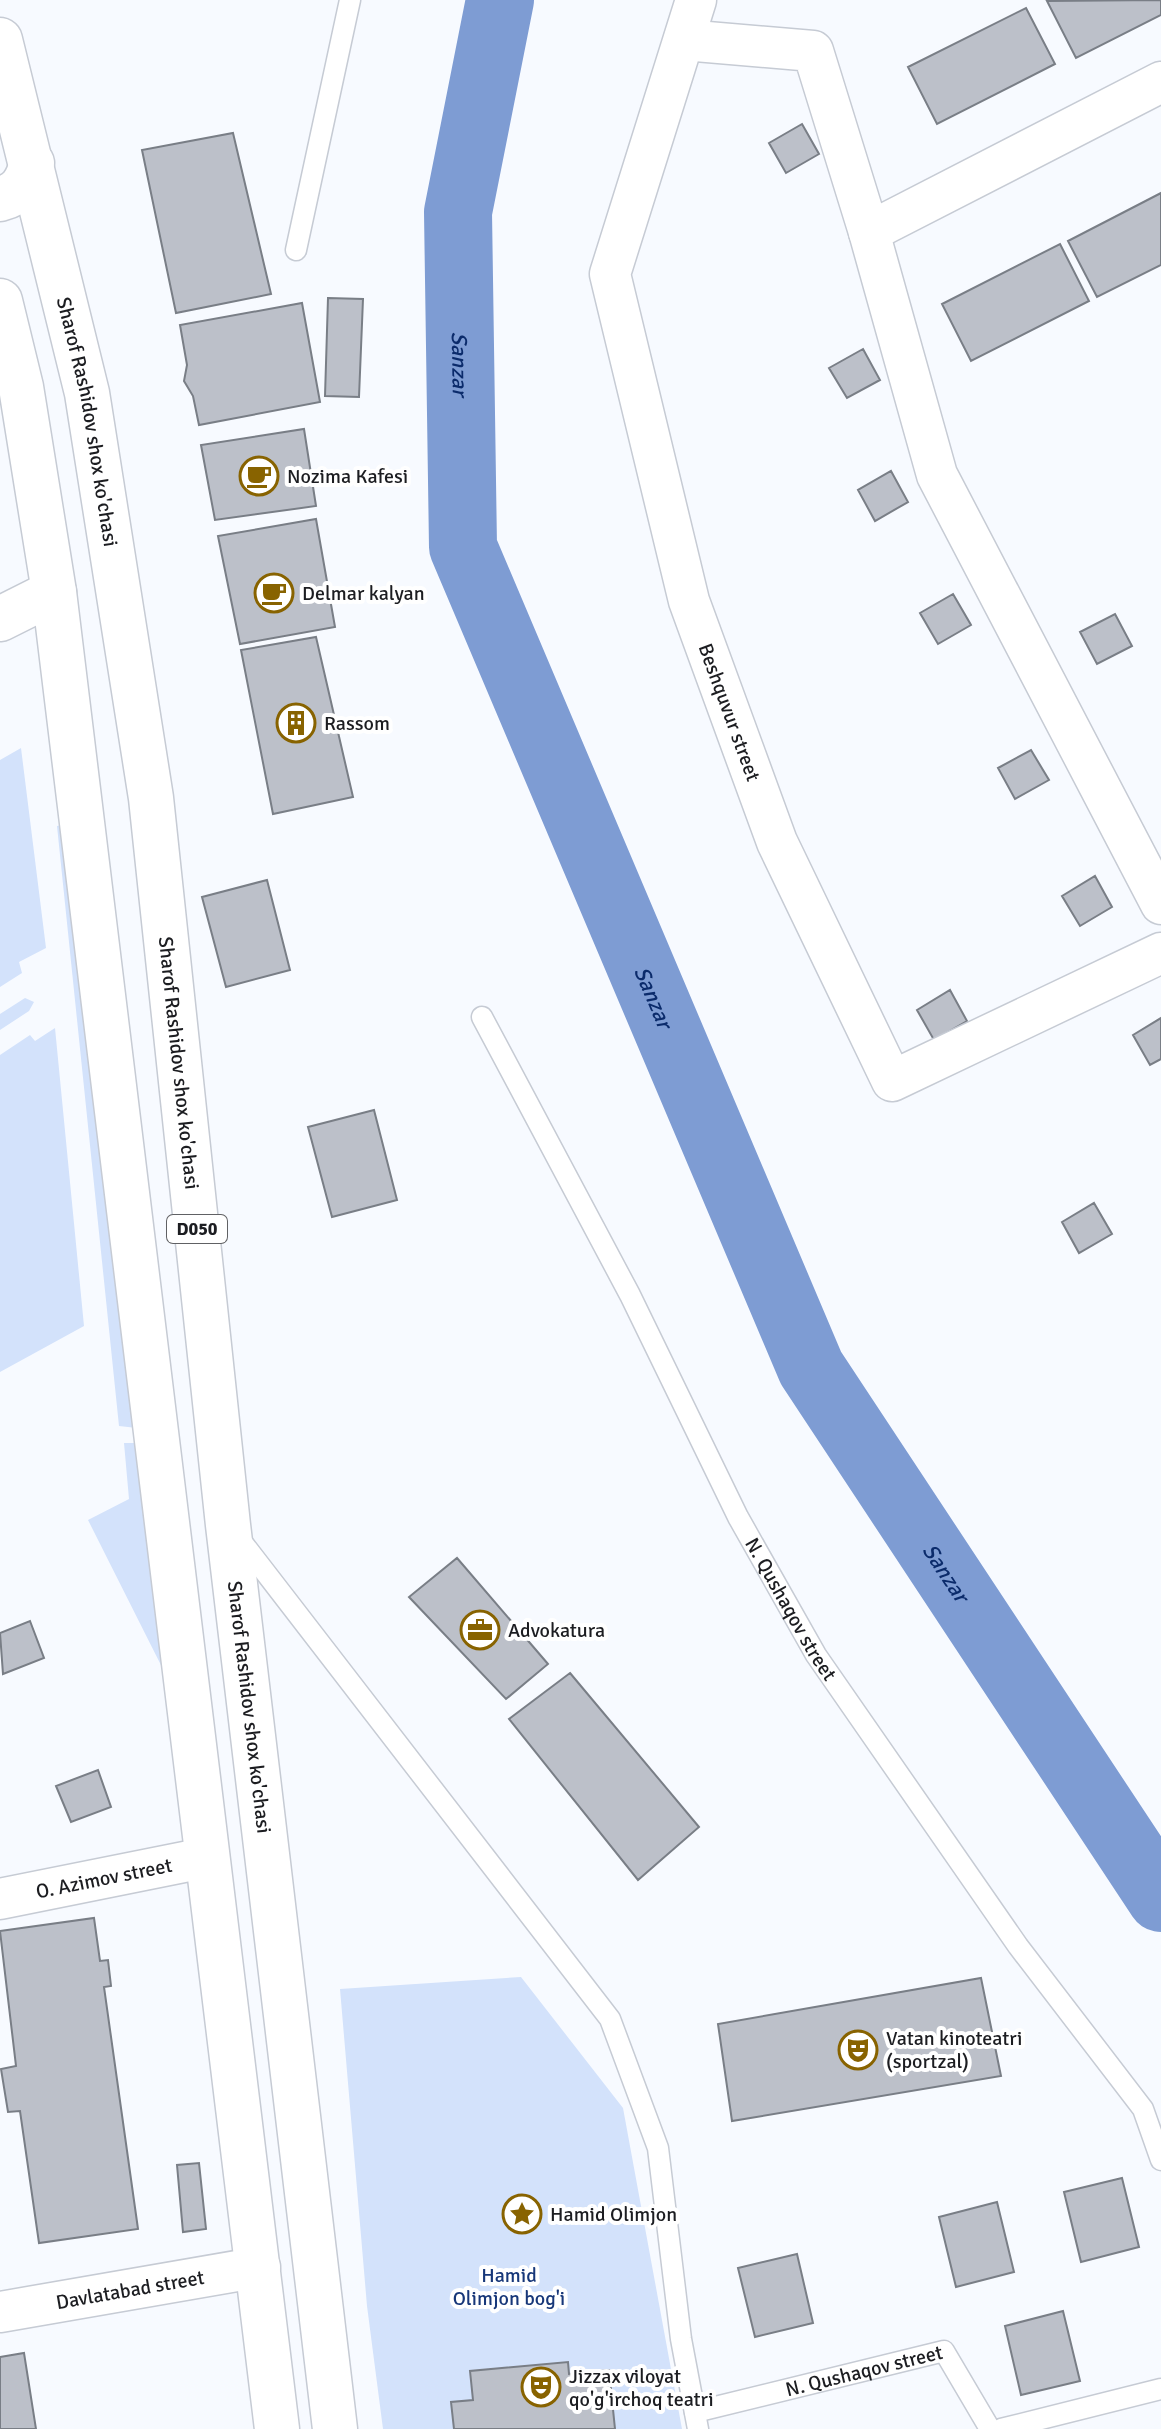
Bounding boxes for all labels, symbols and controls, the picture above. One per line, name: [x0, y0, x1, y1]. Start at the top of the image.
street label: Sharof Rashidov shox ko'chasi: [51, 294, 123, 549]
water label: Sanzar: [446, 331, 474, 399]
cafe icon: Nozima Kafesi: [238, 455, 280, 497]
place label: Nozima Kafesi: [287, 464, 408, 489]
cafe icon: Delmar kalyan: [253, 572, 295, 614]
place label: Delmar kalyan: [302, 581, 425, 606]
street label: Beshquvur street: [693, 640, 766, 785]
building icon: Rassom: [275, 702, 317, 744]
place label: Rassom: [324, 711, 390, 736]
street label: Sharof Rashidov shox ko'chasi: [153, 935, 204, 1191]
water label: Sanzar: [628, 962, 679, 1035]
road number: D050: [167, 1215, 227, 1243]
street label: N. Qushaqov street: [739, 1533, 842, 1686]
water label: Sanzar: [917, 1538, 976, 1610]
street label: Sharof Rashidov shox ko'chasi: [222, 1579, 276, 1835]
office icon: Advokatura: [459, 1609, 501, 1651]
place label: Advokatura: [508, 1618, 605, 1643]
street label: O. Azimov street: [34, 1853, 174, 1904]
place label: Vatan kinoteatri (sportzal): [886, 2026, 1022, 2074]
theatre icon: Vatan kinoteatri (sportzal): [837, 2029, 879, 2071]
place icon: Hamid Olimjon: [501, 2193, 543, 2235]
place label: Hamid Olimjon: [550, 2202, 677, 2227]
park label: Hamid Olimjon bog'i: [453, 2263, 565, 2311]
street label: Davlatabad street: [54, 2265, 206, 2315]
street label: N. Qushaqov street: [783, 2340, 945, 2402]
place label: Jizzax viloyat qo'g'irchoq teatri: [569, 2364, 714, 2412]
theatre icon: Jizzax viloyat qo'g'irchoq teatri: [520, 2366, 562, 2408]

